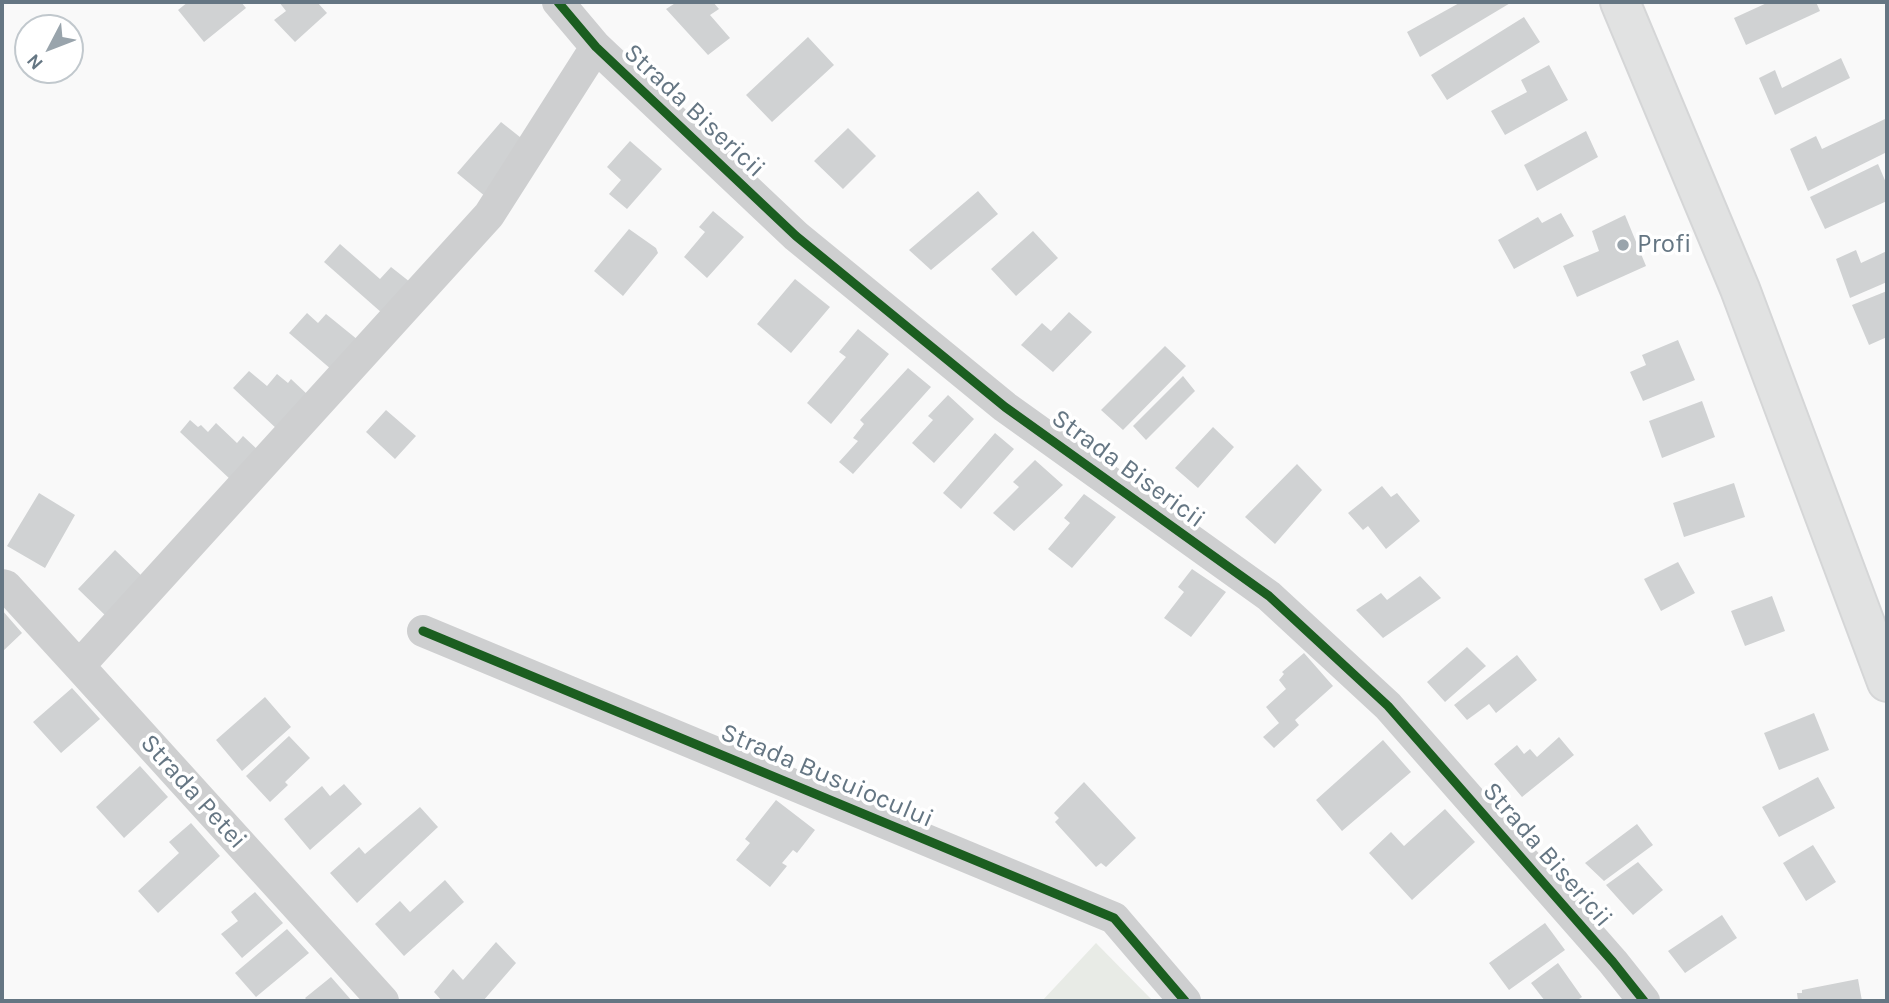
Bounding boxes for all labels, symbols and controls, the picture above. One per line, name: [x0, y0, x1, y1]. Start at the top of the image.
north arrow: [14, 14, 84, 84]
street label: Strada Bisericii: [617, 38, 771, 184]
text: N: [22, 49, 48, 74]
place label: Profi: [1637, 229, 1692, 261]
marker: Profi: [1615, 237, 1631, 253]
street label: Strada Bisericii: [1045, 403, 1211, 535]
street label: Strada Busuiocului: [716, 717, 938, 835]
street label: Strada Petei: [133, 728, 253, 856]
street label: Strada Bisericii: [1475, 776, 1619, 934]

